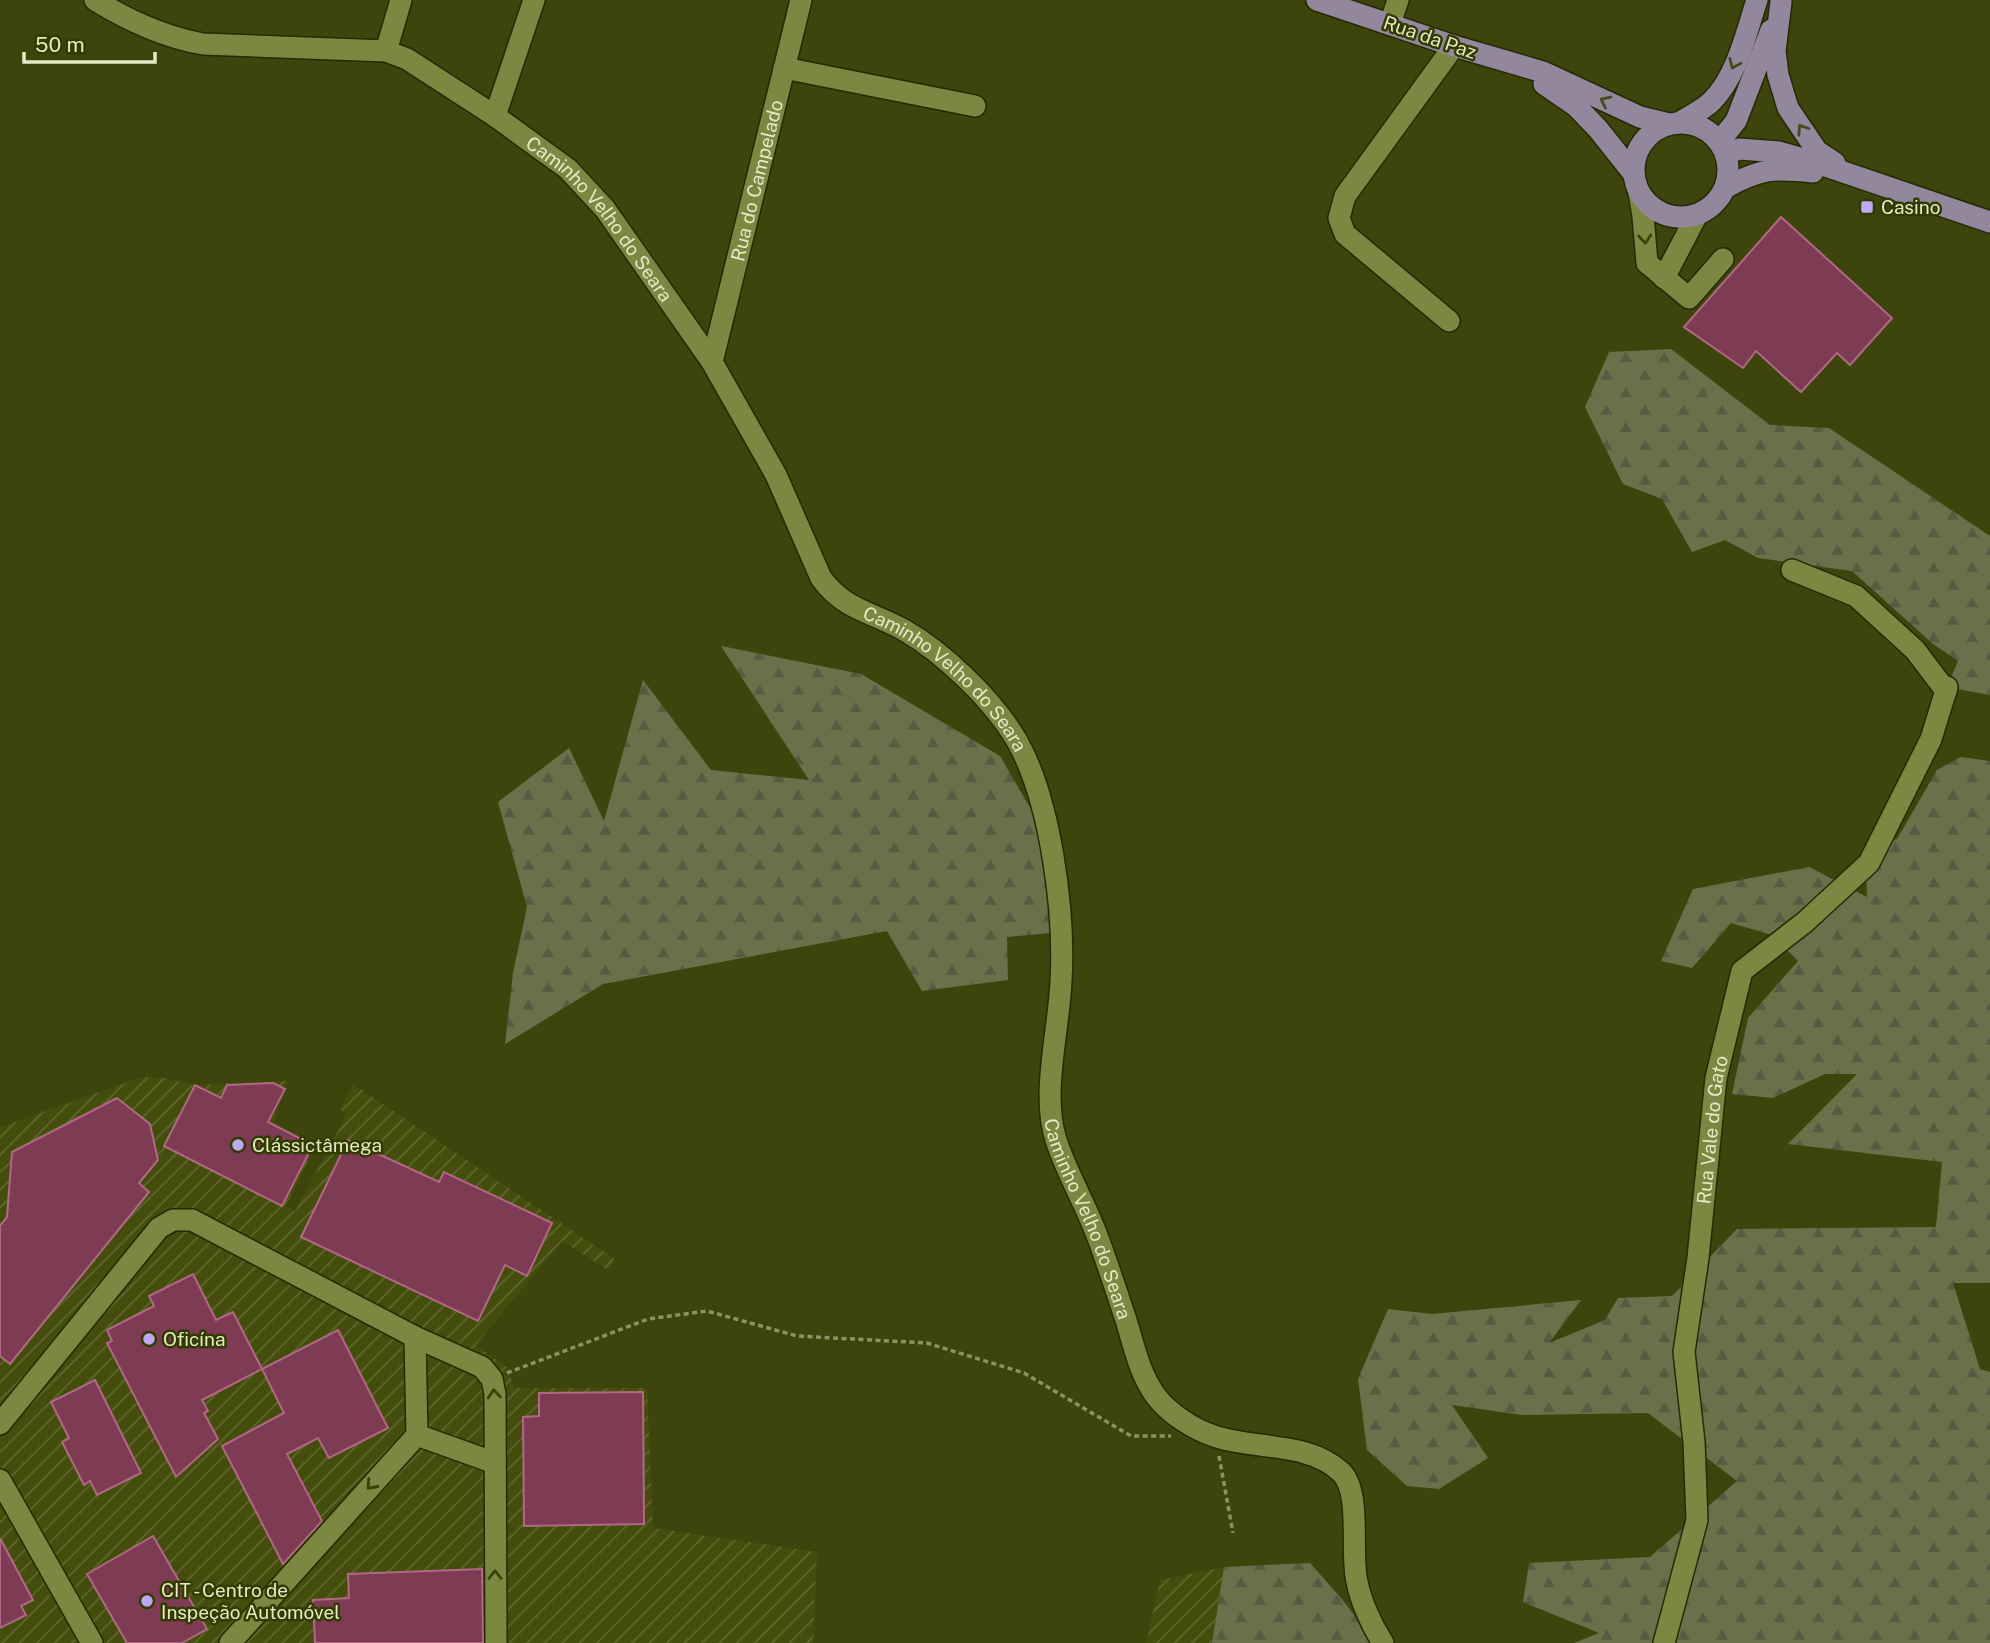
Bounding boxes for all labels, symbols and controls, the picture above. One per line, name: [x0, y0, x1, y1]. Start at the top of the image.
street label: Rua da Paz: [1381, 11, 1479, 63]
scale bar: [24, 21, 156, 65]
text: 50 m: [35, 32, 85, 57]
one-way arrow: [1728, 57, 1742, 69]
one-way arrow: [1600, 96, 1612, 110]
street label: Rua do Campelado: [726, 97, 787, 263]
one-way arrow: [1798, 124, 1810, 137]
street label: Caminho Velho do Seara: [522, 131, 677, 306]
place label: Casino: [1881, 196, 1941, 218]
marker: Casino: [1859, 199, 1875, 215]
one-way arrow: [1637, 234, 1652, 245]
street label: Caminho Velho do Seara: [860, 602, 1032, 755]
street label: Rua Vale do Gato: [1692, 1053, 1732, 1205]
street label: Caminho Velho do Seara: [1040, 1117, 1136, 1322]
place label: Clássictâmega: [252, 1134, 382, 1156]
marker: Clássictâmega: [230, 1137, 246, 1153]
place label: Oficína: [163, 1328, 225, 1350]
marker: Oficína: [141, 1331, 157, 1347]
one-way arrow: [487, 1389, 502, 1400]
one-way arrow: [367, 1477, 379, 1490]
one-way arrow: [487, 1569, 503, 1580]
place label: CIT - Centro de Inspeção Automóvel: [161, 1579, 340, 1623]
marker: CIT - Centro de Inspeção Automóvel: [139, 1593, 155, 1609]

